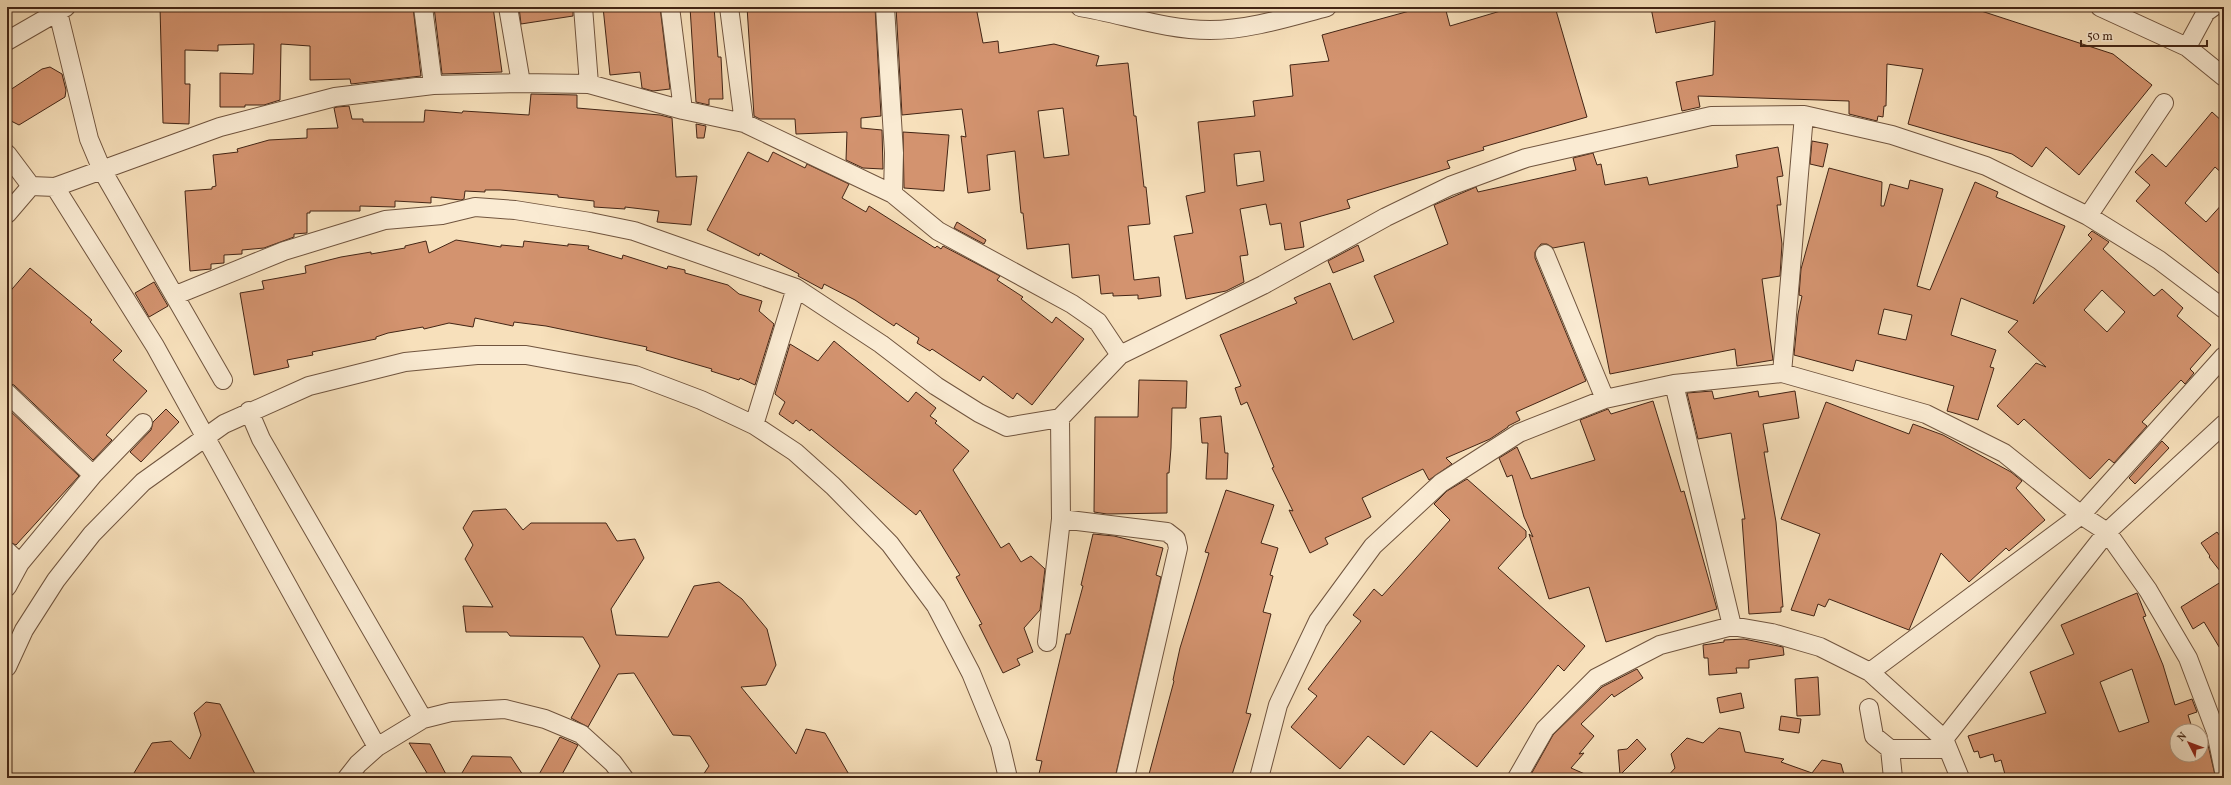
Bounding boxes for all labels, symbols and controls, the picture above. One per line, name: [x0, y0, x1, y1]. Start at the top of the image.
scale bar: [2081, 22, 2207, 48]
text: 50 m: [2087, 29, 2113, 45]
north arrow: [2169, 723, 2209, 763]
text: N: [2174, 729, 2191, 745]

